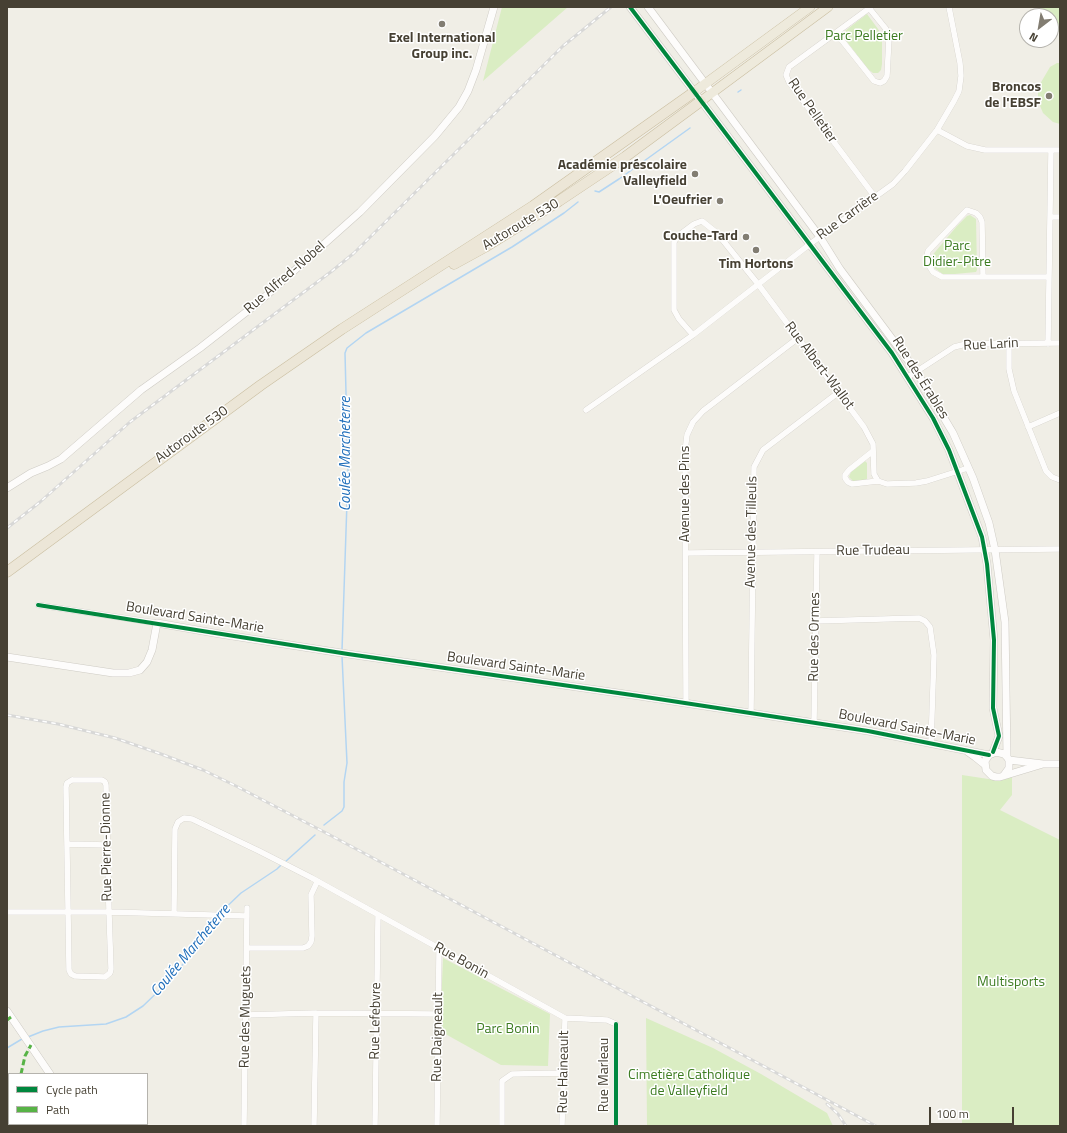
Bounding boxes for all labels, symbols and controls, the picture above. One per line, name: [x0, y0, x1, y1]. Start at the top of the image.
north arrow: [1019, 8, 1059, 48]
marker: Exel International Group inc.: [437, 19, 447, 29]
park label: Parc Pelletier: [825, 29, 903, 45]
text: N: [1026, 29, 1041, 46]
place label: Exel International Group inc.: [388, 31, 496, 64]
street label: Rue Pelletier: [784, 76, 840, 146]
place label: Broncos de l'EBSF: [985, 80, 1041, 112]
marker: Broncos de l'EBSF: [1044, 91, 1054, 101]
place label: Académie préscolaire Valleyfield: [558, 158, 687, 190]
marker: Académie préscolaire Valleyfield: [690, 169, 700, 179]
street label: Rue Carrière: [814, 188, 882, 244]
place label: L'Oeufrier: [653, 193, 712, 209]
street label: Autoroute 530: [480, 196, 562, 254]
marker: L'Oeufrier: [715, 196, 725, 206]
place label: Couche-Tard: [663, 229, 738, 245]
marker: Couche-Tard: [741, 232, 751, 242]
street label: Rue Alfred-Nobel: [241, 238, 329, 318]
park label: Parc Didier-Pitre: [923, 239, 991, 272]
marker: Tim Hortons: [751, 245, 761, 255]
place label: Tim Hortons: [719, 257, 793, 273]
street label: Rue Albert-Wallot: [781, 319, 857, 413]
street label: Rue des Érables: [888, 334, 952, 422]
street label: Rue Larin: [963, 335, 1019, 355]
water label: Coulée Marcheterre: [337, 397, 355, 511]
street label: Autoroute 530: [152, 403, 232, 467]
street label: Avenue des Pins: [678, 446, 694, 542]
street label: Avenue des Tilleuls: [743, 476, 761, 588]
street label: Rue Trudeau: [836, 542, 910, 560]
street label: Rue des Ormes: [806, 592, 824, 682]
street label: Boulevard Sainte-Marie: [125, 599, 265, 637]
street label: Boulevard Sainte-Marie: [446, 649, 586, 685]
street label: Boulevard Sainte-Marie: [837, 706, 977, 750]
street label: Rue Pierre-Dionne: [98, 792, 116, 902]
water label: Coulée Marcheterre: [147, 901, 235, 1001]
street label: Rue Bonin: [431, 939, 491, 983]
street label: Rue des Muguets: [237, 966, 255, 1068]
park label: Multisports: [977, 975, 1045, 991]
street label: Rue Lefebvre: [367, 982, 385, 1060]
street label: Rue Daigneault: [429, 992, 447, 1082]
park label: Parc Bonin: [476, 1022, 540, 1038]
street label: Rue Haineault: [555, 1030, 573, 1114]
street label: Rue Marleau: [597, 1038, 613, 1112]
park label: Cimetière Catholique de Valleyfield: [628, 1068, 750, 1100]
legend: [8, 1073, 148, 1125]
text: Cycle path: [46, 1080, 98, 1099]
scale bar: [931, 1099, 1016, 1125]
text: Path: [46, 1100, 70, 1119]
text: 100 m: [936, 1104, 969, 1123]

